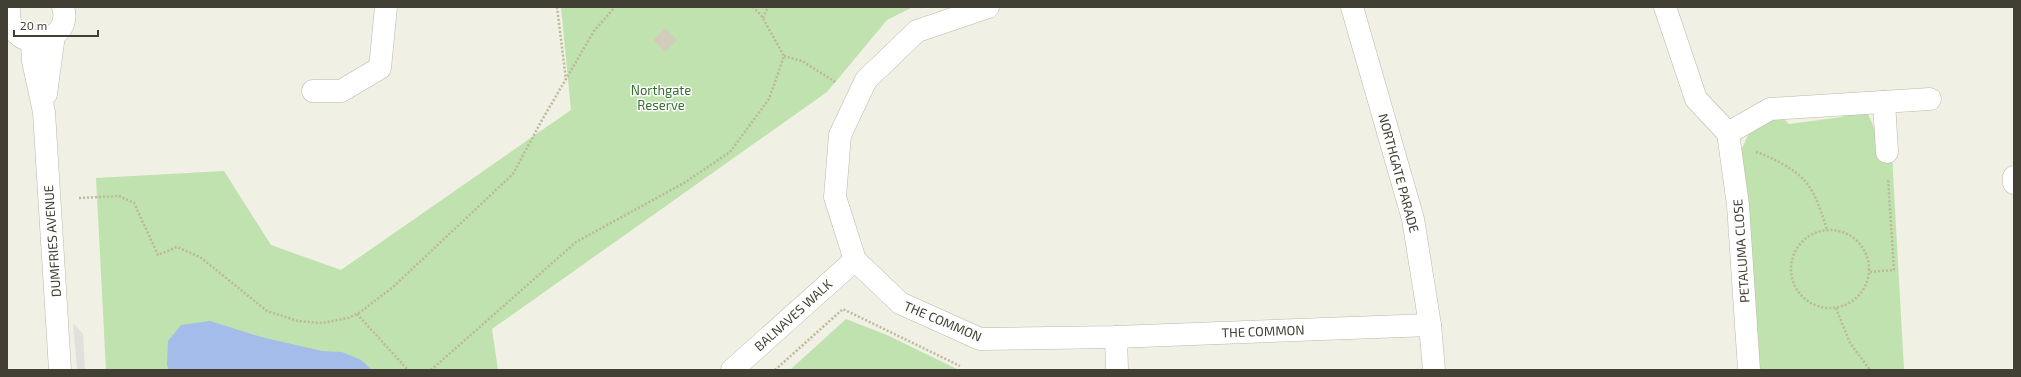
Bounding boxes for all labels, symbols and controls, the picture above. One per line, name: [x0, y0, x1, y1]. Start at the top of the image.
scale bar: [14, 12, 98, 38]
text: 20 m: [20, 18, 47, 32]
park label: Northgate Reserve: [631, 82, 691, 113]
street label: NORTHGATE PARADE: [1375, 112, 1423, 234]
street label: DUMFRIES AVENUE: [40, 184, 64, 298]
street label: PETALUMA CLOSE: [1729, 198, 1753, 304]
street label: BALNAVES WALK: [751, 276, 835, 354]
street label: THE COMMON: [902, 297, 984, 345]
street label: THE COMMON: [1221, 322, 1305, 340]

